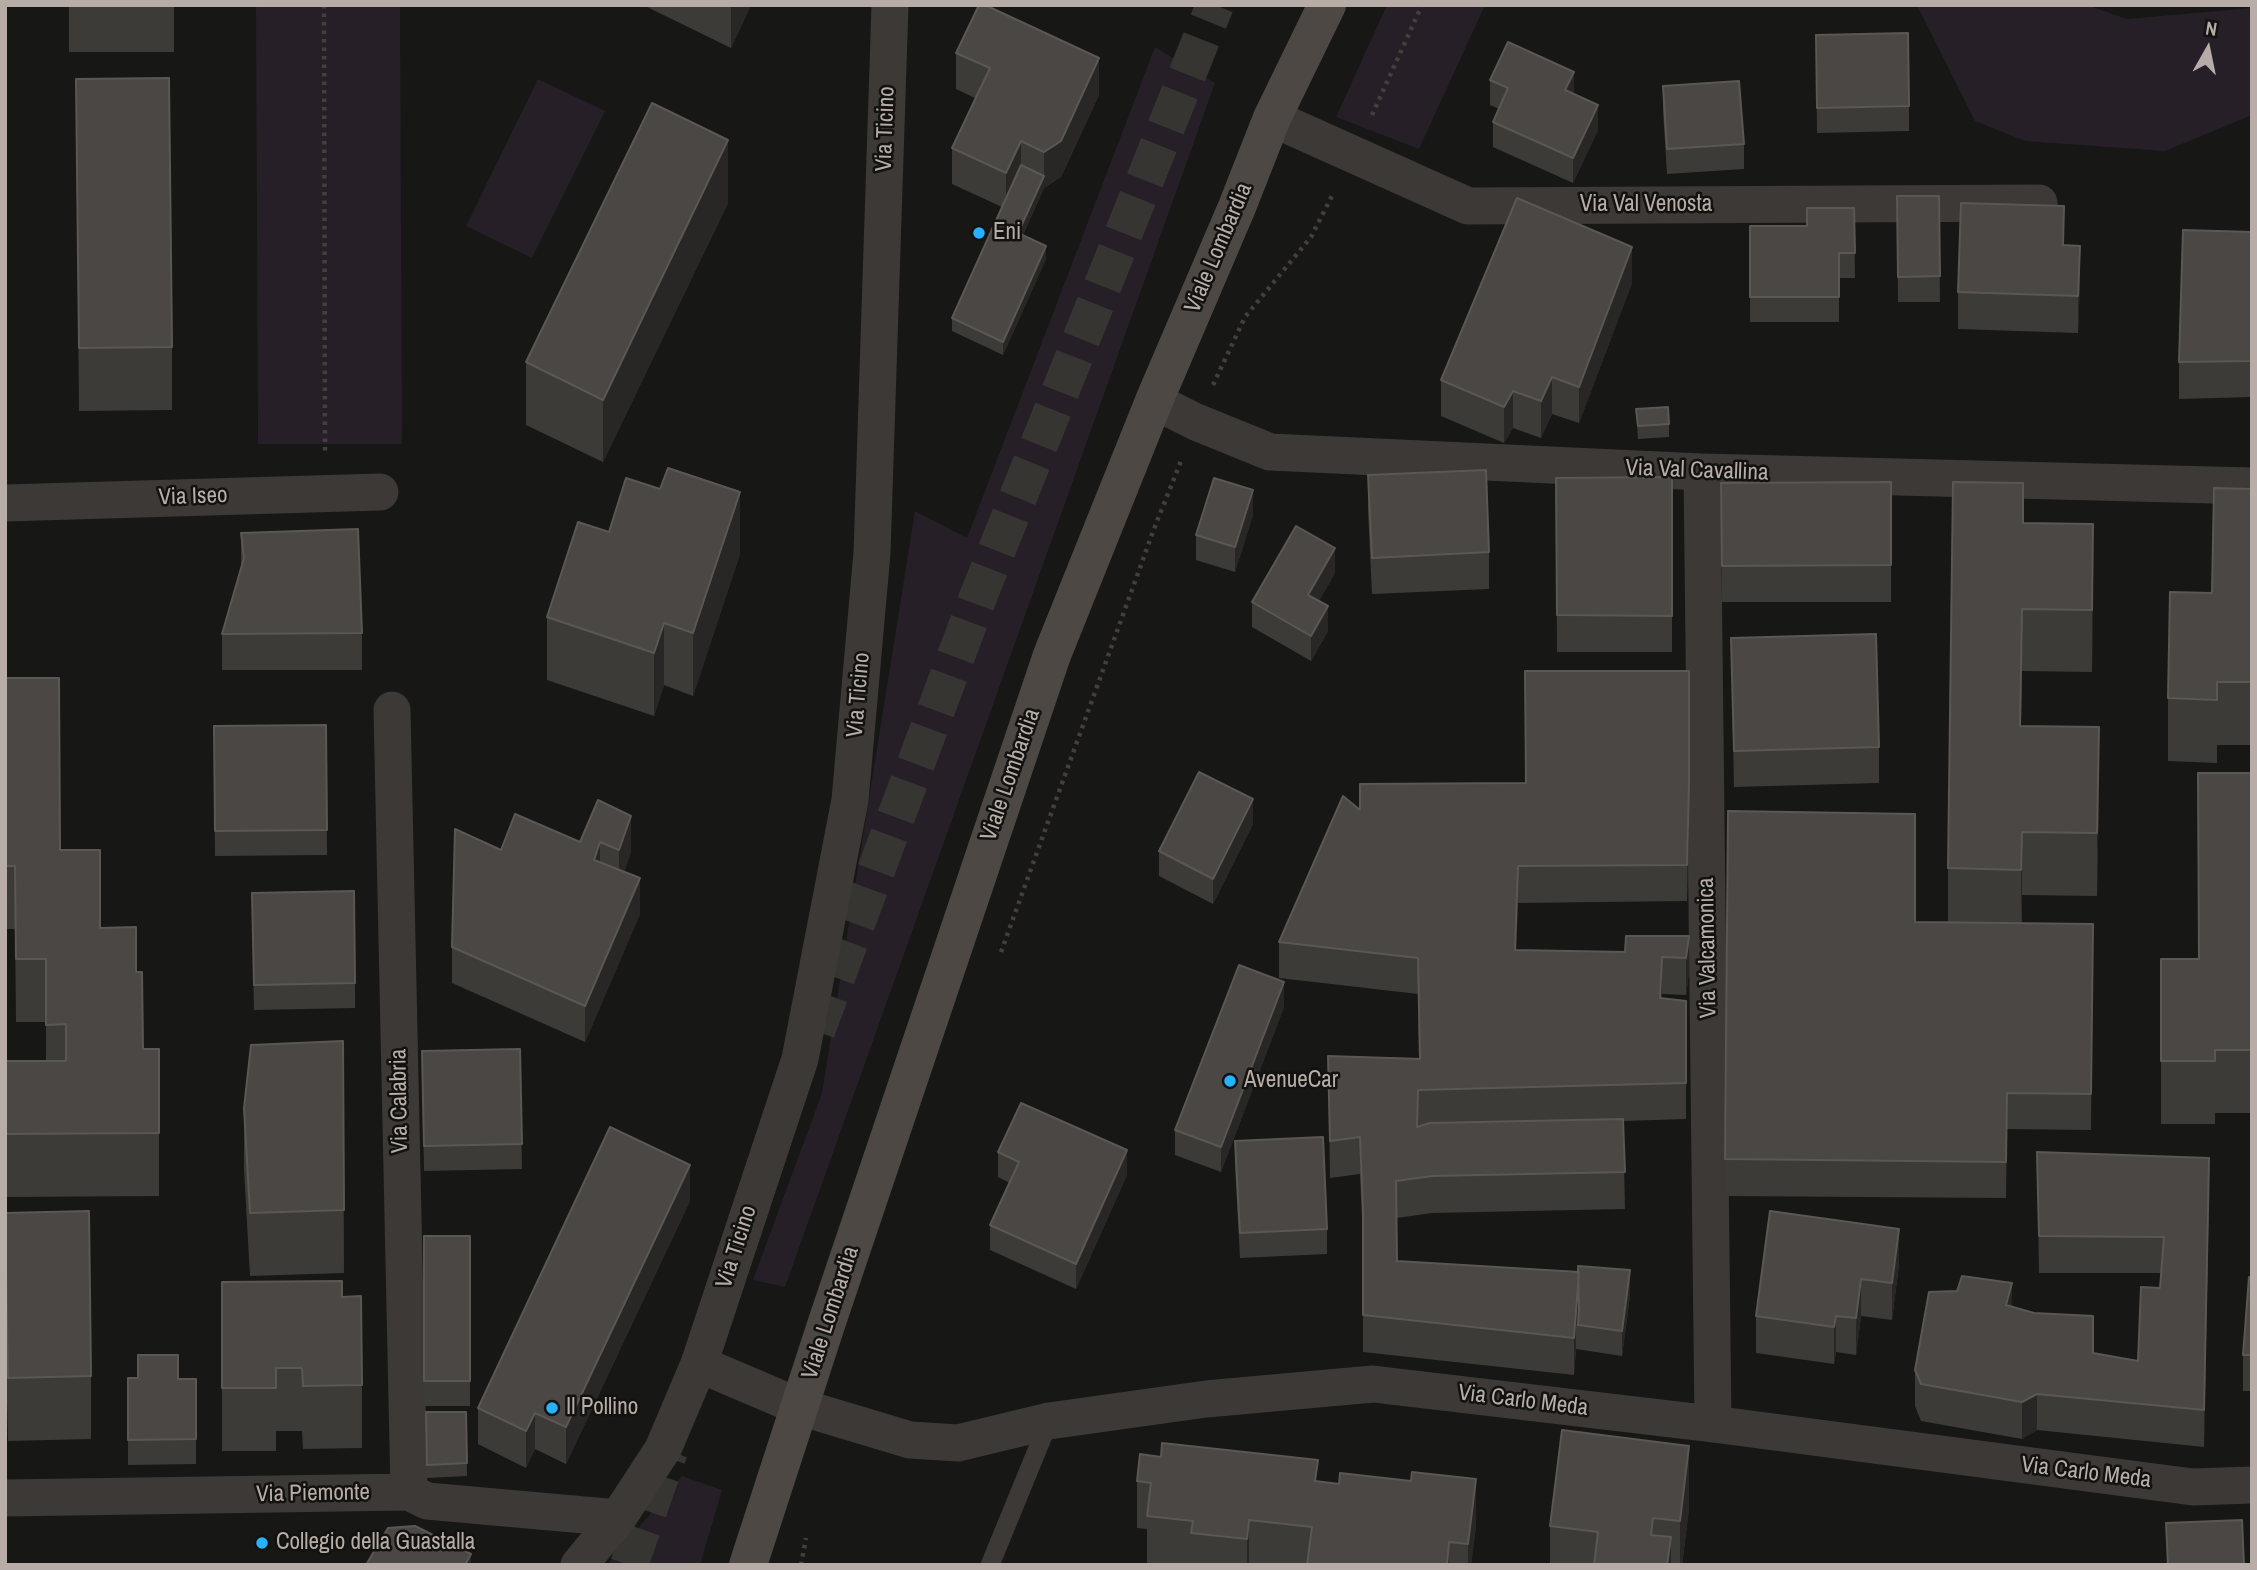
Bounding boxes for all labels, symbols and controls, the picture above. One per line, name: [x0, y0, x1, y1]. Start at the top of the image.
north arrow: [2173, 14, 2243, 84]
text: N: [2204, 15, 2219, 42]
street label: Via Ticino: [871, 86, 901, 172]
street label: Viale Lombardia: [1179, 179, 1259, 317]
street label: Via Val Venosta: [1580, 191, 1712, 219]
place label: Eni: [993, 219, 1021, 247]
marker: Eni: [971, 225, 987, 241]
street label: Via Val Cavallina: [1625, 455, 1769, 487]
street label: Via Iseo: [158, 482, 228, 512]
street label: Via Ticino: [842, 651, 876, 739]
street label: Viale Lombardia: [975, 705, 1047, 845]
street label: Via Valcamonica: [1693, 877, 1723, 1019]
street label: Via Calabria: [385, 1049, 415, 1153]
place label: AvenueCar: [1244, 1067, 1338, 1095]
marker: AvenueCar: [1222, 1073, 1238, 1089]
street label: Via Ticino: [711, 1202, 763, 1292]
street label: Viale Lombardia: [797, 1243, 865, 1383]
street label: Via Carlo Meda: [1456, 1379, 1590, 1423]
place label: Il Pollino: [566, 1394, 638, 1422]
marker: Il Pollino: [544, 1400, 560, 1416]
street label: Via Carlo Meda: [2019, 1451, 2153, 1495]
street label: Via Piemonte: [256, 1479, 370, 1509]
place label: Collegio della Guastalla: [276, 1529, 475, 1557]
marker: Collegio della Guastalla: [254, 1535, 270, 1551]

